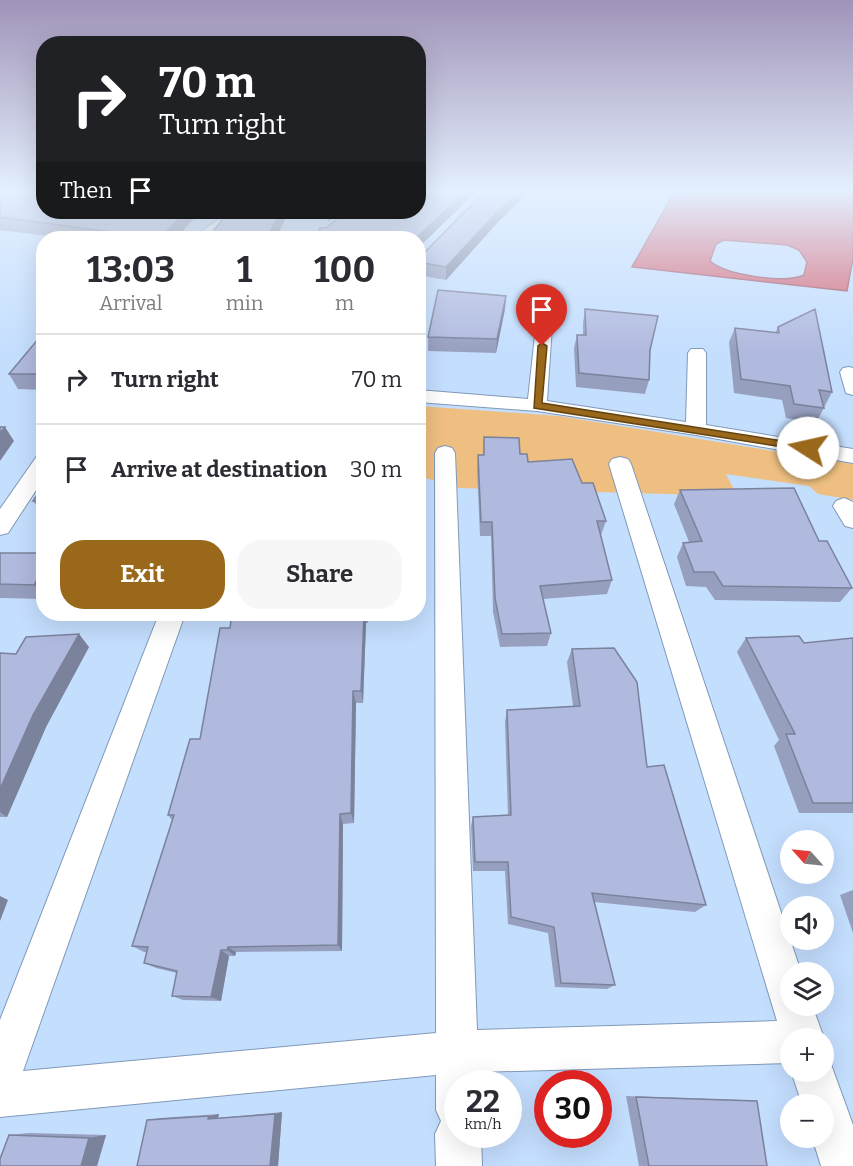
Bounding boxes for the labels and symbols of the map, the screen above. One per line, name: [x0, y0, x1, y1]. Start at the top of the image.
pin: [516, 284, 567, 346]
position arrow: [776, 416, 840, 480]
north arrow: [780, 830, 834, 884]
speed limit sign: 30: [534, 1070, 612, 1148]

